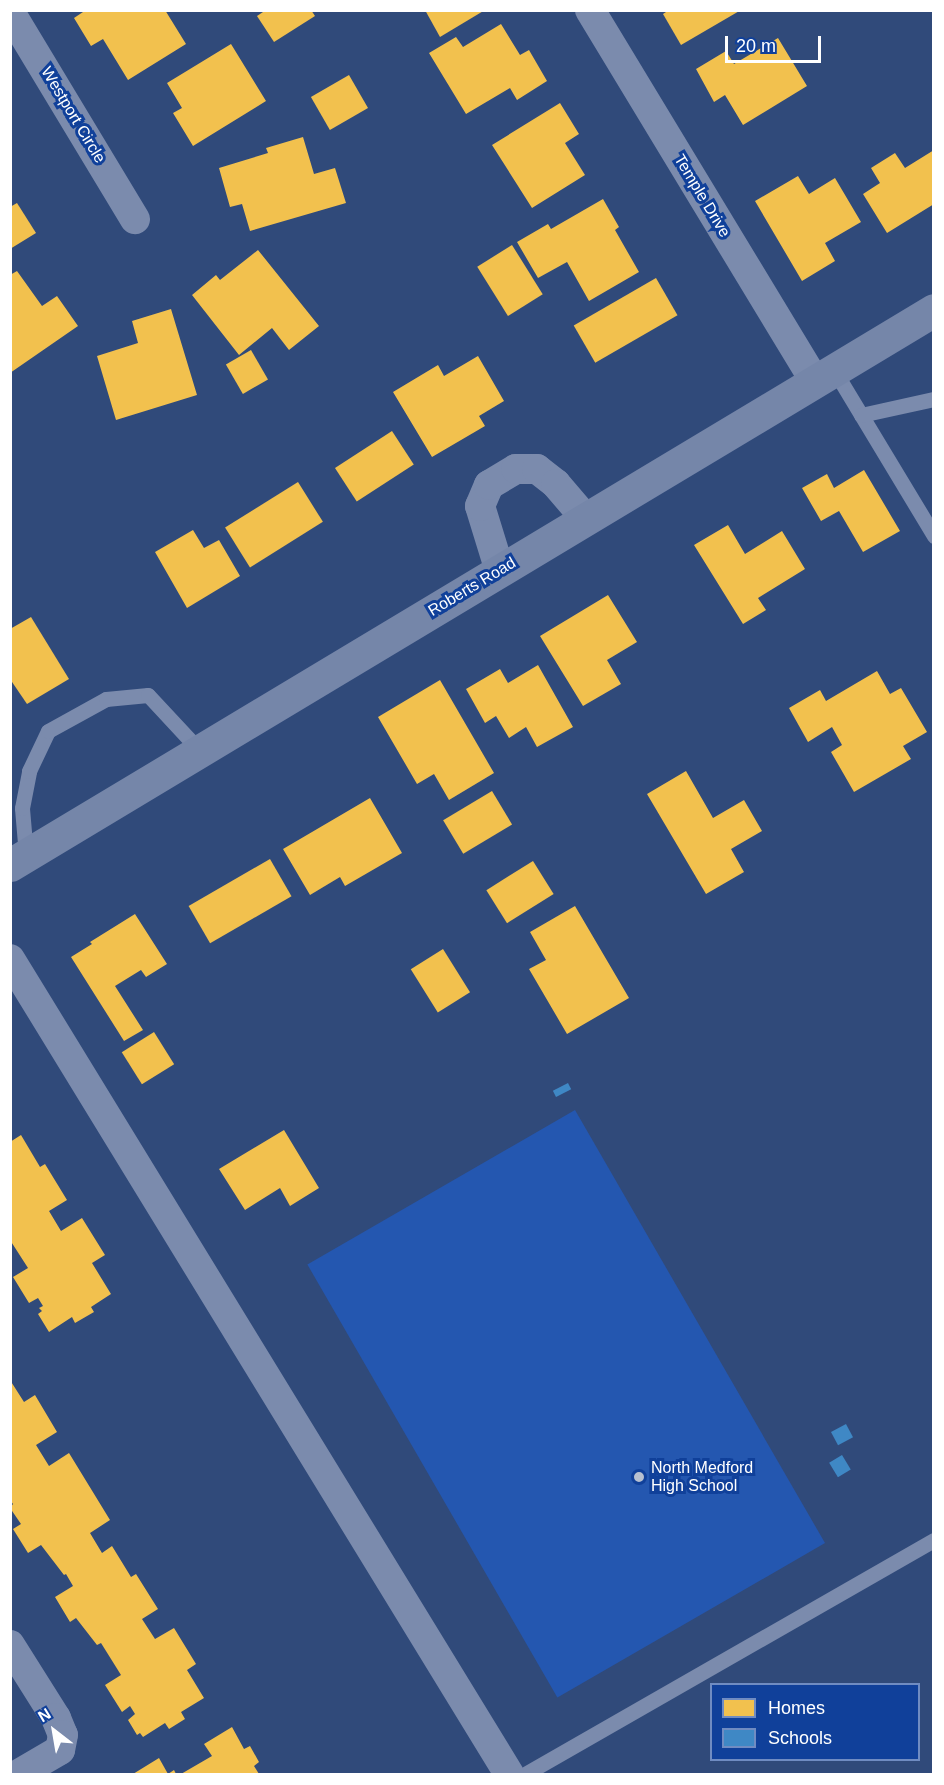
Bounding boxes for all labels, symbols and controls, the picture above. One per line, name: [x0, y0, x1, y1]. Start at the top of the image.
scale bar: [728, 24, 824, 62]
text: 20 m: [736, 36, 776, 56]
street label: Westport Circle: [37, 63, 109, 167]
street label: Temple Drive: [670, 151, 734, 241]
street label: Roberts Road: [425, 553, 519, 621]
place label: North Medford High School: [651, 1458, 753, 1496]
marker: North Medford High School: [632, 1470, 646, 1484]
legend: [710, 1683, 920, 1761]
text: Homes: [768, 1698, 825, 1718]
north arrow: [24, 1701, 84, 1761]
text: N: [35, 1705, 54, 1725]
text: Schools: [768, 1728, 832, 1748]

